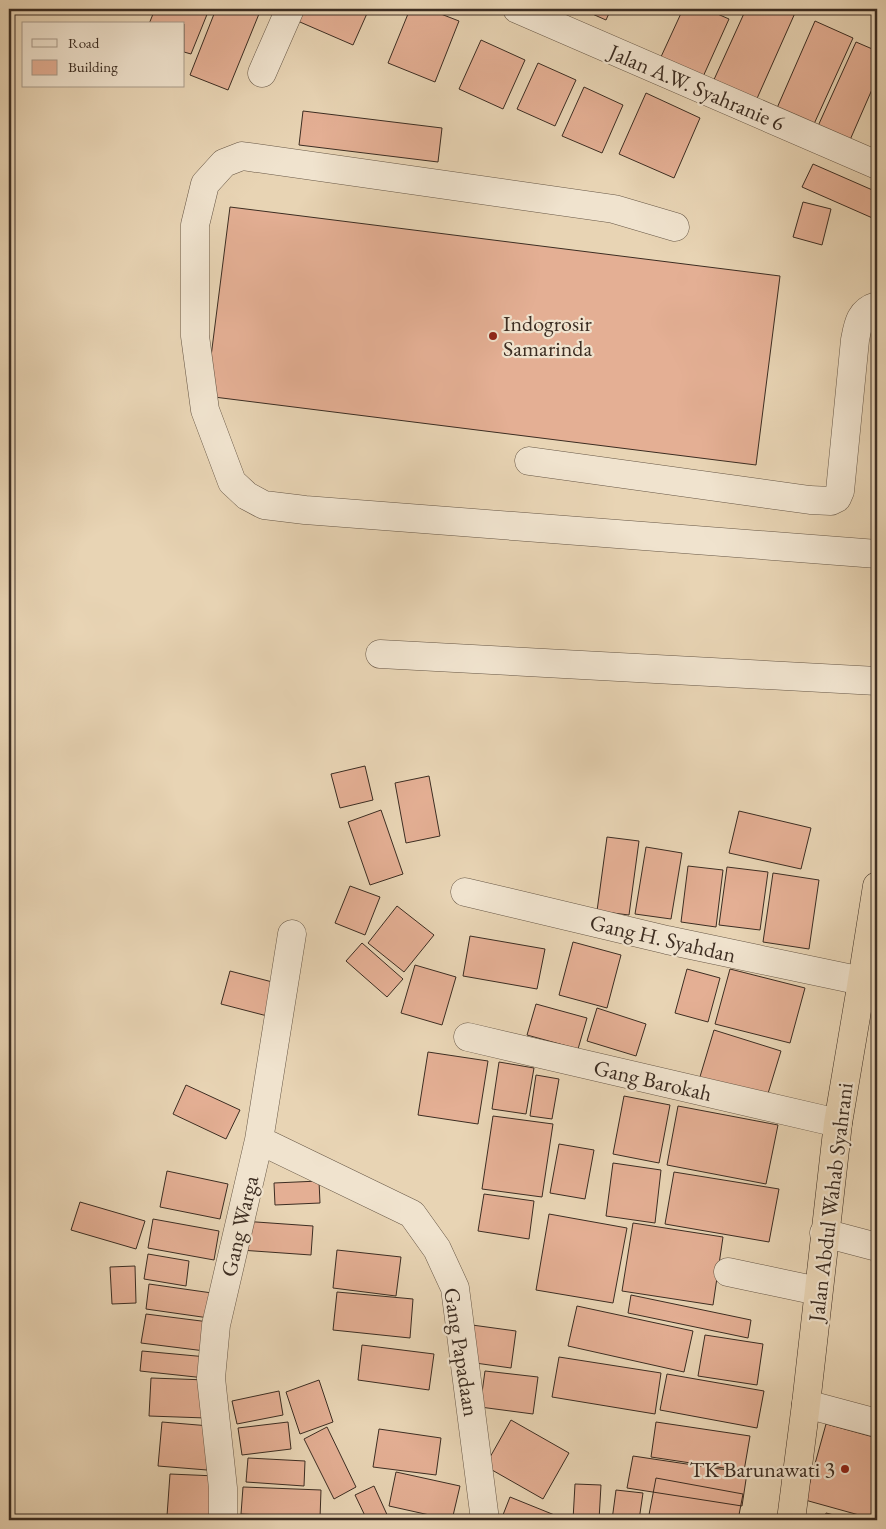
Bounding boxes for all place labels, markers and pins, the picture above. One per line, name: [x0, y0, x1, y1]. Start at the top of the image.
place label: Indogrosir Samarinda: [503, 309, 592, 363]
marker: Indogrosir Samarinda: [487, 330, 499, 342]
place label: TK Barunawati 3: [690, 1455, 835, 1484]
marker: TK Barunawati 3: [839, 1463, 851, 1475]

